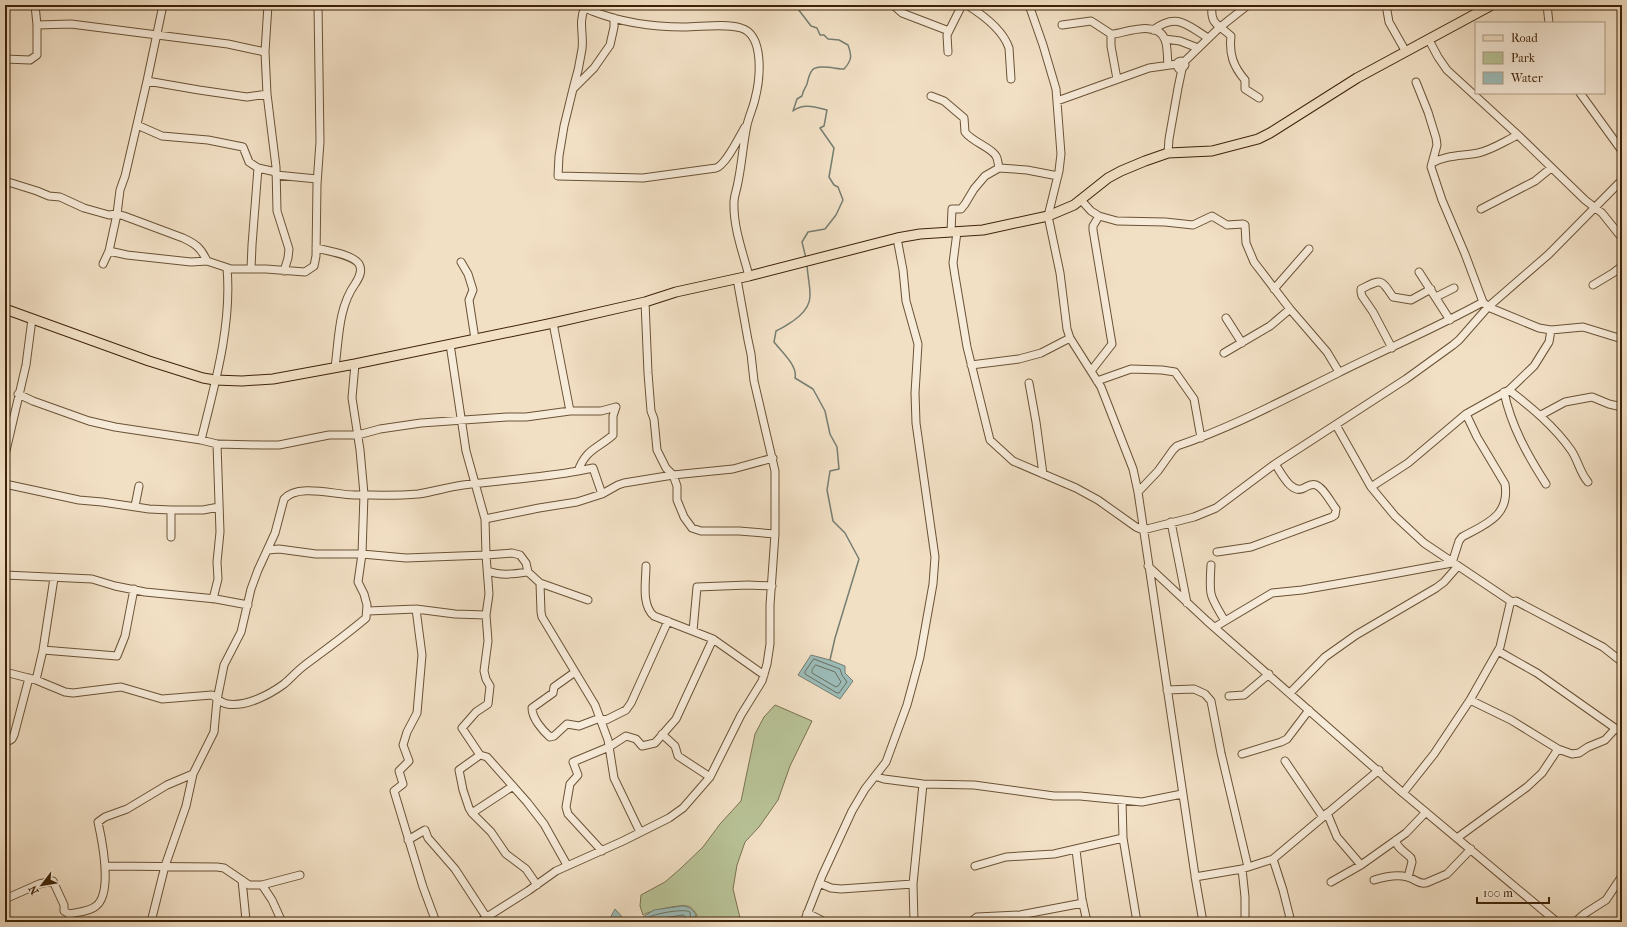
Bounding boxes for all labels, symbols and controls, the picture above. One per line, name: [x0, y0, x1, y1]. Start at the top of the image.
legend: [1475, 22, 1605, 94]
text: Road: [1511, 31, 1538, 45]
text: Park: [1511, 51, 1536, 65]
text: Water: [1510, 71, 1544, 85]
north arrow: [22, 865, 62, 905]
scale bar: [1477, 879, 1549, 905]
text: N: [26, 882, 42, 897]
text: 100 m: [1483, 886, 1513, 900]

